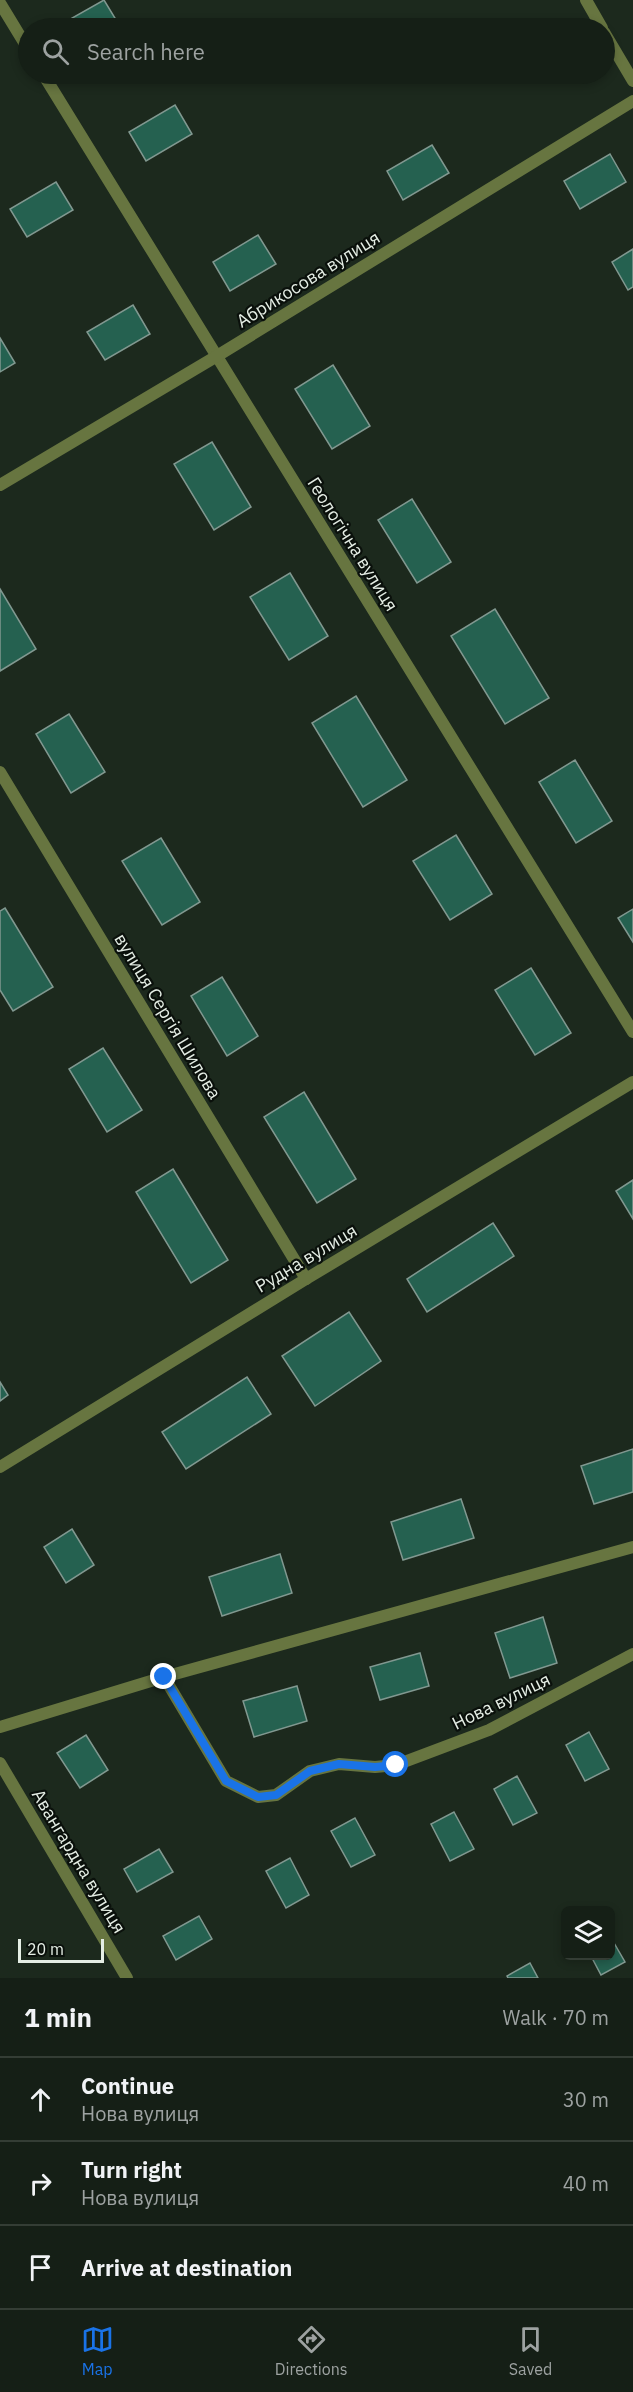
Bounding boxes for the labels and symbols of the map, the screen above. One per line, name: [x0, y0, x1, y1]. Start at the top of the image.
street label: Абрикосова вулиця: [232, 226, 384, 332]
street label: Геологічна вулиця: [303, 473, 403, 615]
street label: вулиця Сергія Шилова: [109, 929, 227, 1103]
street label: Рудна вулиця: [251, 1219, 361, 1297]
route end: [150, 1663, 176, 1689]
street label: Нова вулиця: [448, 1667, 554, 1735]
route start: [382, 1751, 408, 1777]
street label: Авангардна вулиця: [27, 1785, 131, 1937]
scale bar: [18, 1936, 104, 1964]

